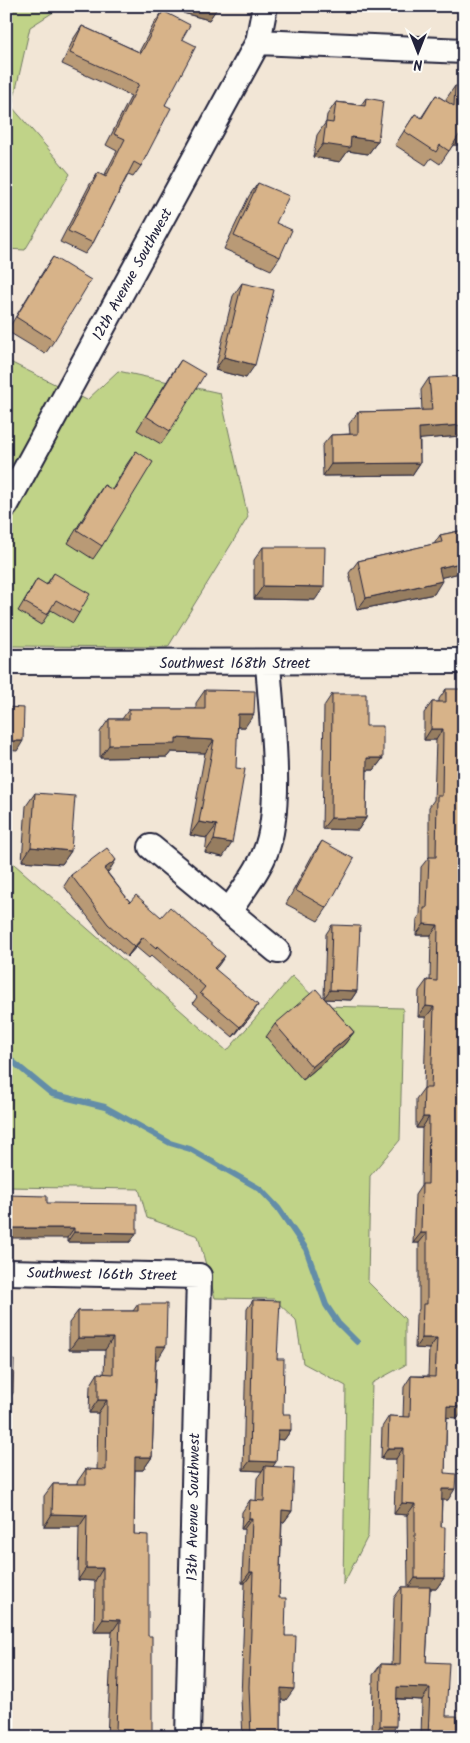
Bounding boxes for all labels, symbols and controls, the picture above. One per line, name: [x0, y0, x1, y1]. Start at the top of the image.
north arrow: [392, 28, 442, 78]
text: N: [413, 53, 422, 75]
street label: 12th Avenue Southwest: [86, 204, 179, 345]
street label: Southwest 168th Street: [160, 652, 311, 676]
street label: Southwest 166th Street: [27, 1262, 177, 1288]
street label: 13th Avenue Southwest: [181, 1433, 207, 1581]

